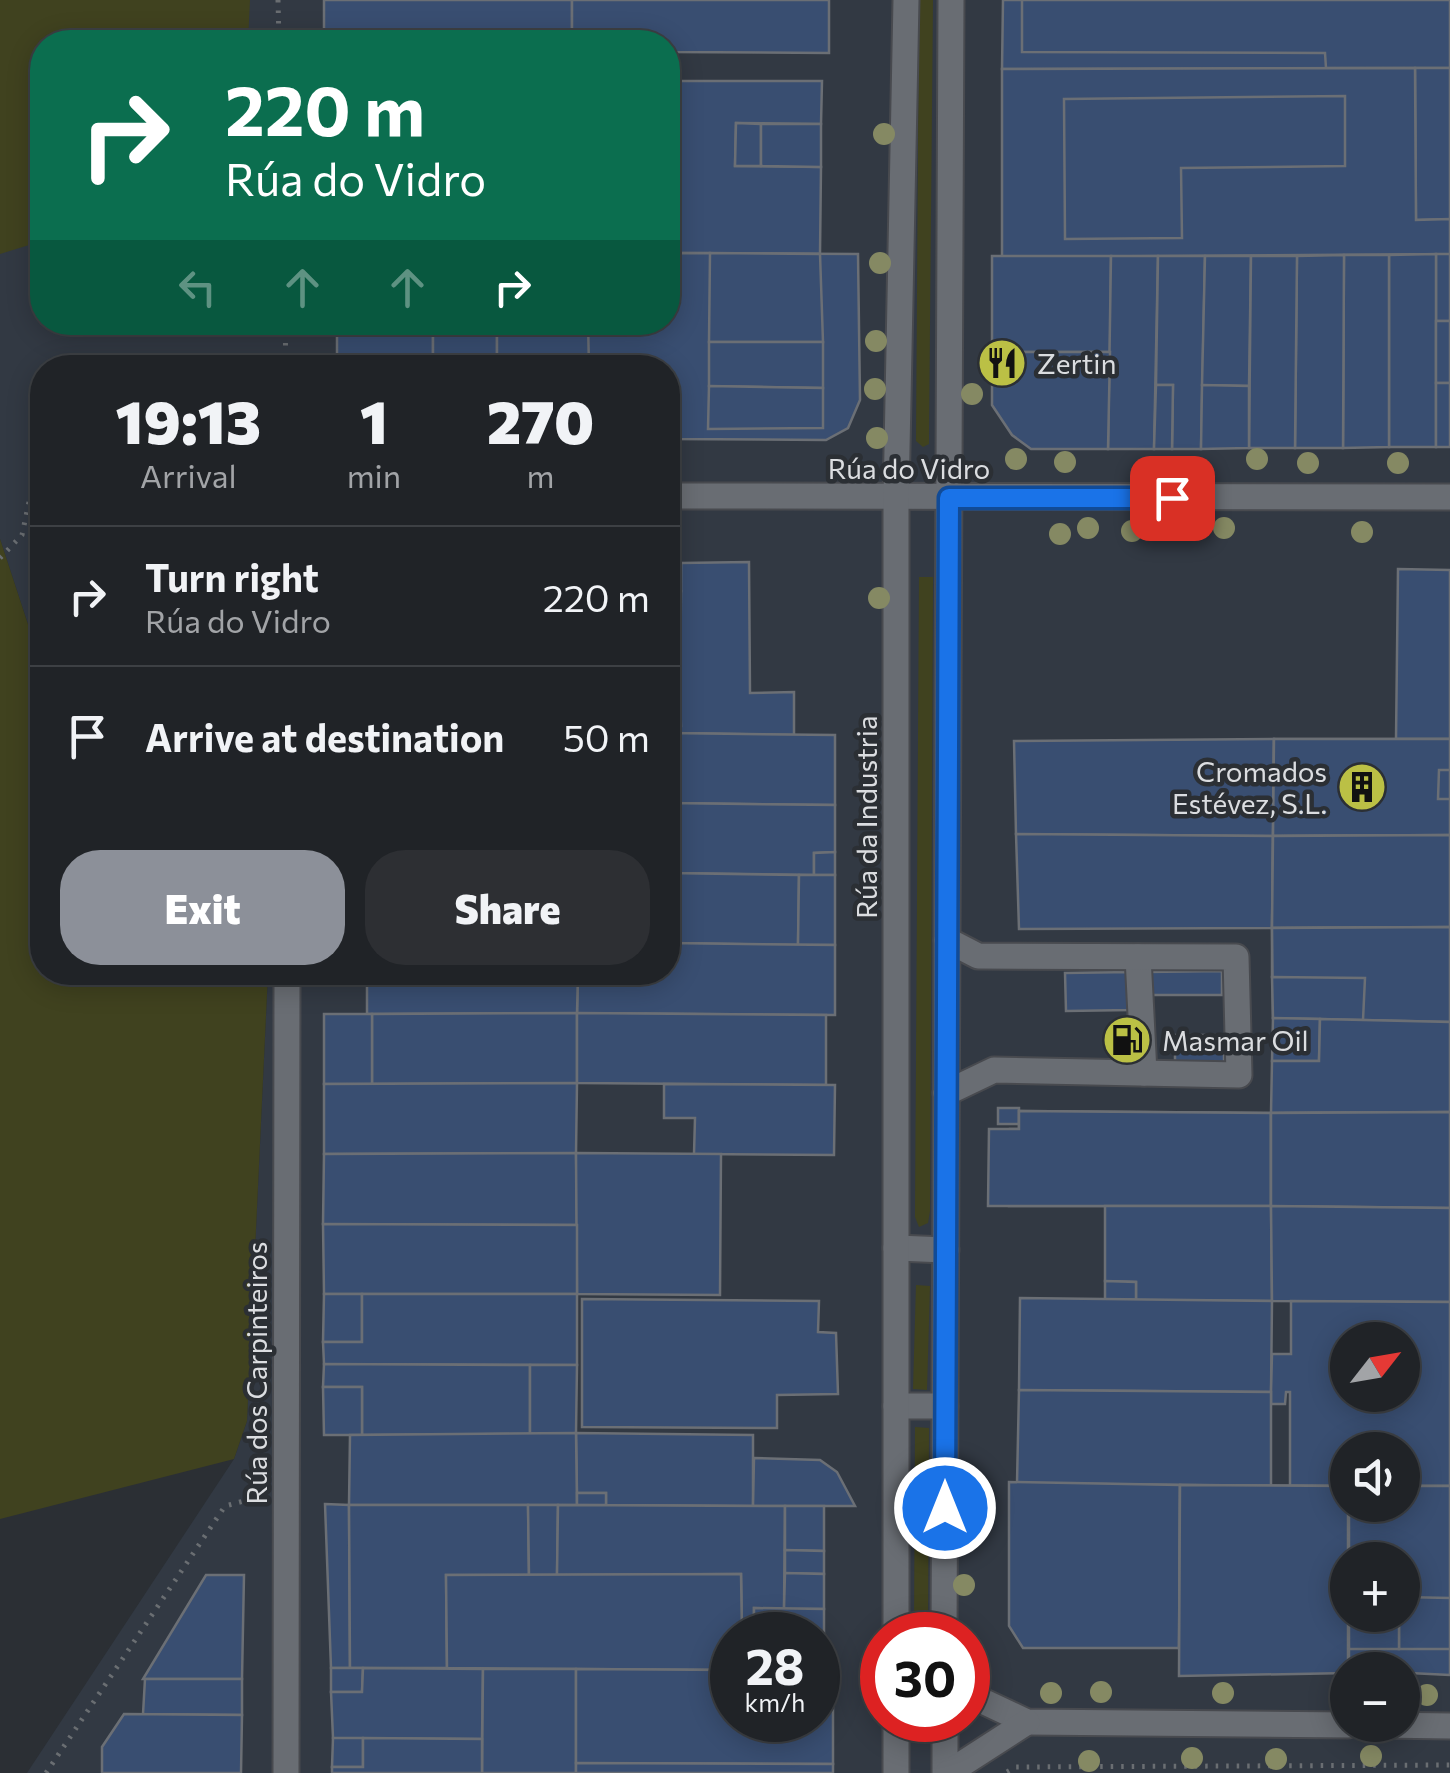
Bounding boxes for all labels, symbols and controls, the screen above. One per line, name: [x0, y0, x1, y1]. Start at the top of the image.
text: 220 m: [225, 65, 425, 150]
icon: right: [60, 70, 190, 200]
text: Rúa do Vidro: [225, 150, 486, 205]
icon: left: [170, 260, 225, 315]
icon: ahead: [275, 260, 330, 315]
icon: ahead: [380, 260, 435, 315]
icon: right: [485, 260, 540, 315]
restaurant icon: Zertin: [976, 337, 1028, 389]
place label: Zertin: [1037, 346, 1116, 380]
text: 19:13: [116, 383, 261, 456]
text: 1: [360, 383, 388, 456]
text: 270: [487, 383, 594, 456]
street label: Rúa do Vidro: [828, 451, 990, 485]
text: Arrival: [140, 455, 237, 495]
text: min: [347, 455, 401, 495]
text: m: [527, 455, 555, 495]
pin: [1130, 456, 1215, 541]
icon: arrive: [1145, 471, 1200, 526]
text: Turn right: [145, 553, 319, 600]
icon: right: [60, 569, 115, 624]
text: 220 m: [543, 573, 650, 620]
text: Rúa do Vidro: [145, 600, 331, 640]
icon: arrive: [60, 709, 115, 764]
text: Arrive at destination: [145, 713, 504, 760]
text: 50 m: [563, 713, 650, 760]
street label: Rúa da Industria: [849, 715, 883, 919]
place label: Cromados Estévez, S.L.: [1172, 754, 1327, 820]
building icon: Cromados Estévez, S.L.: [1336, 761, 1388, 813]
button: Exit: [60, 850, 345, 965]
button: Share: [365, 850, 650, 965]
fuel station icon: Masmar Oil: [1101, 1014, 1153, 1066]
place label: Masmar Oil: [1162, 1023, 1309, 1057]
street label: Rúa dos Carpinteiros: [239, 1242, 273, 1504]
north arrow: [1330, 1322, 1420, 1412]
map controls: [1330, 1322, 1420, 1742]
button: sound: [1330, 1432, 1420, 1522]
position arrow: [893, 1456, 997, 1560]
button: +: [1330, 1542, 1420, 1632]
speed limit sign: 30: [860, 1612, 990, 1742]
text: 28: [745, 1634, 805, 1695]
button: −: [1330, 1652, 1420, 1742]
text: km/h: [745, 1687, 805, 1717]

